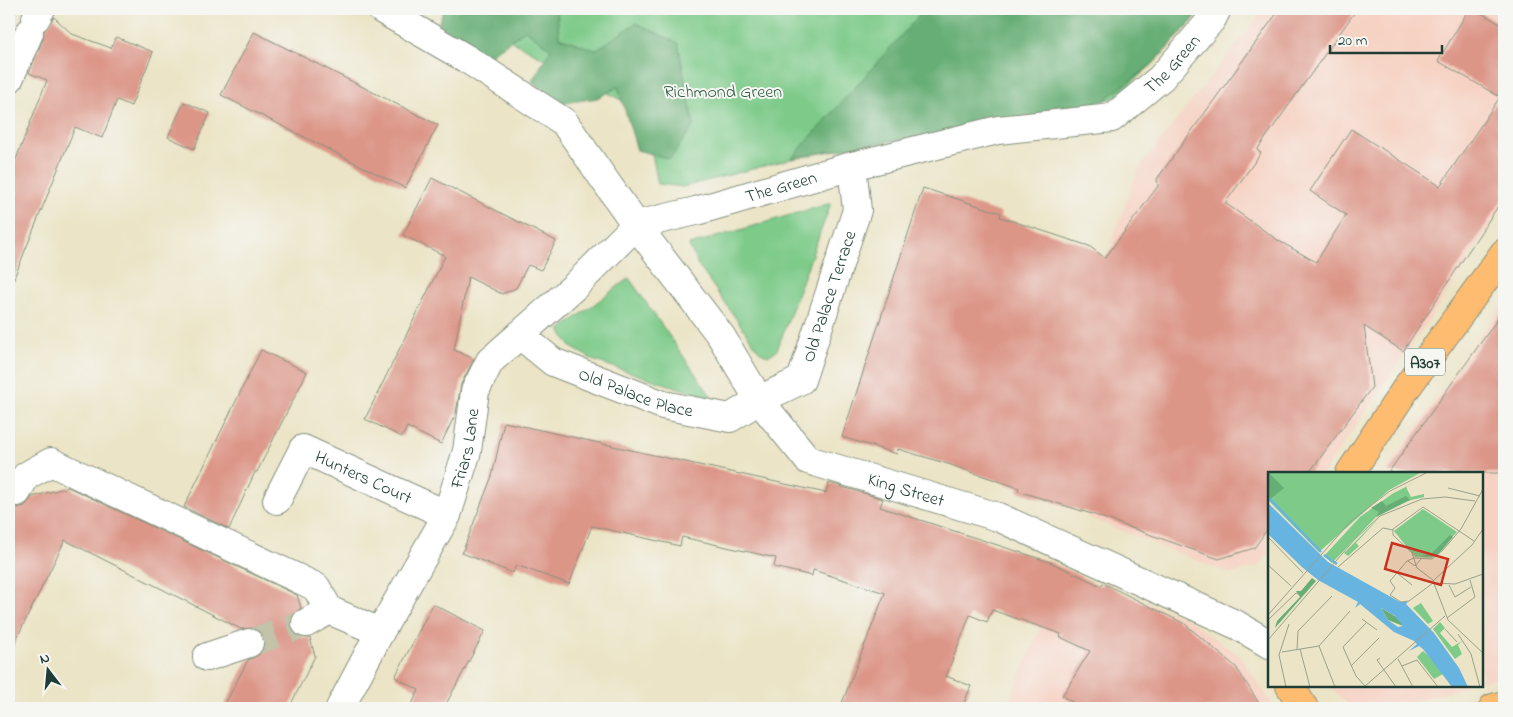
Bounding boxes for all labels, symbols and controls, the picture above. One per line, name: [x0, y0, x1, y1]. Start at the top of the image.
scale bar: [1330, 22, 1443, 54]
street label: The Green: [1139, 30, 1208, 102]
text: 20 m: [1338, 30, 1368, 52]
park label: Richmond Green: [664, 80, 782, 106]
street label: The Green: [743, 166, 820, 211]
street label: Old Palace Terrace: [797, 227, 865, 366]
road number: A307: [1405, 348, 1445, 376]
street label: Old Palace Place: [574, 362, 696, 426]
street label: Friars Lane: [445, 406, 488, 493]
street label: Hunters Court: [310, 445, 416, 512]
street label: King Street: [864, 468, 947, 515]
inset map: [1268, 472, 1483, 687]
north arrow: [22, 644, 72, 694]
text: N: [37, 648, 52, 670]

